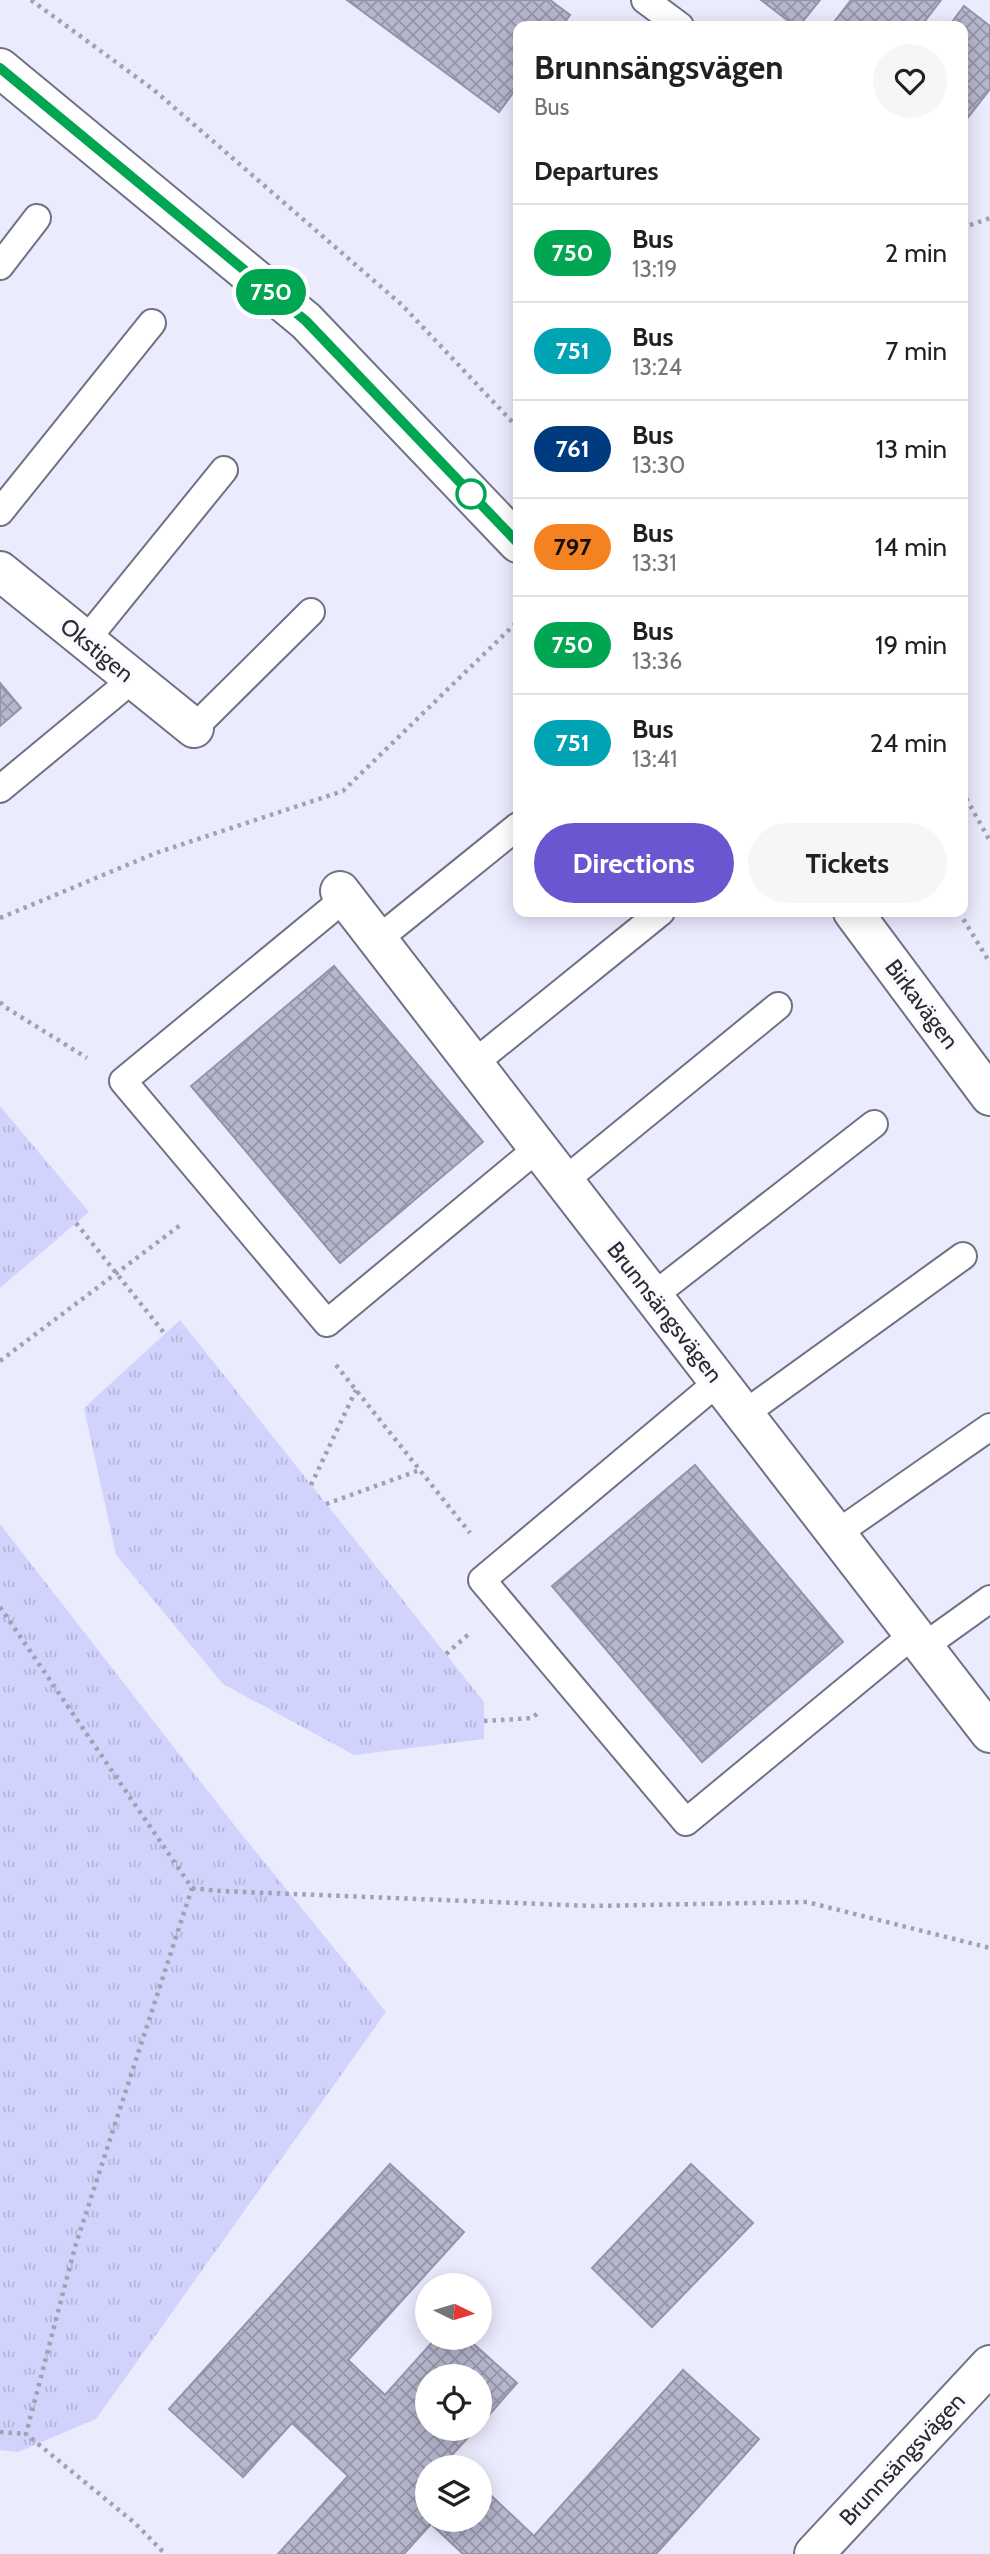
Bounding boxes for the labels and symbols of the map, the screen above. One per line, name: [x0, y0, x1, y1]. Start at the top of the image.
line badge: 750: [231, 269, 311, 315]
unlabelled marker: [456, 479, 486, 509]
street label: Okstigen: [55, 612, 139, 688]
street label: Birkavägen: [879, 954, 965, 1054]
street label: Brunnsängsvägen: [601, 1236, 729, 1388]
north arrow: [415, 2273, 492, 2350]
street label: Brunnsängsvägen: [833, 2387, 971, 2531]

